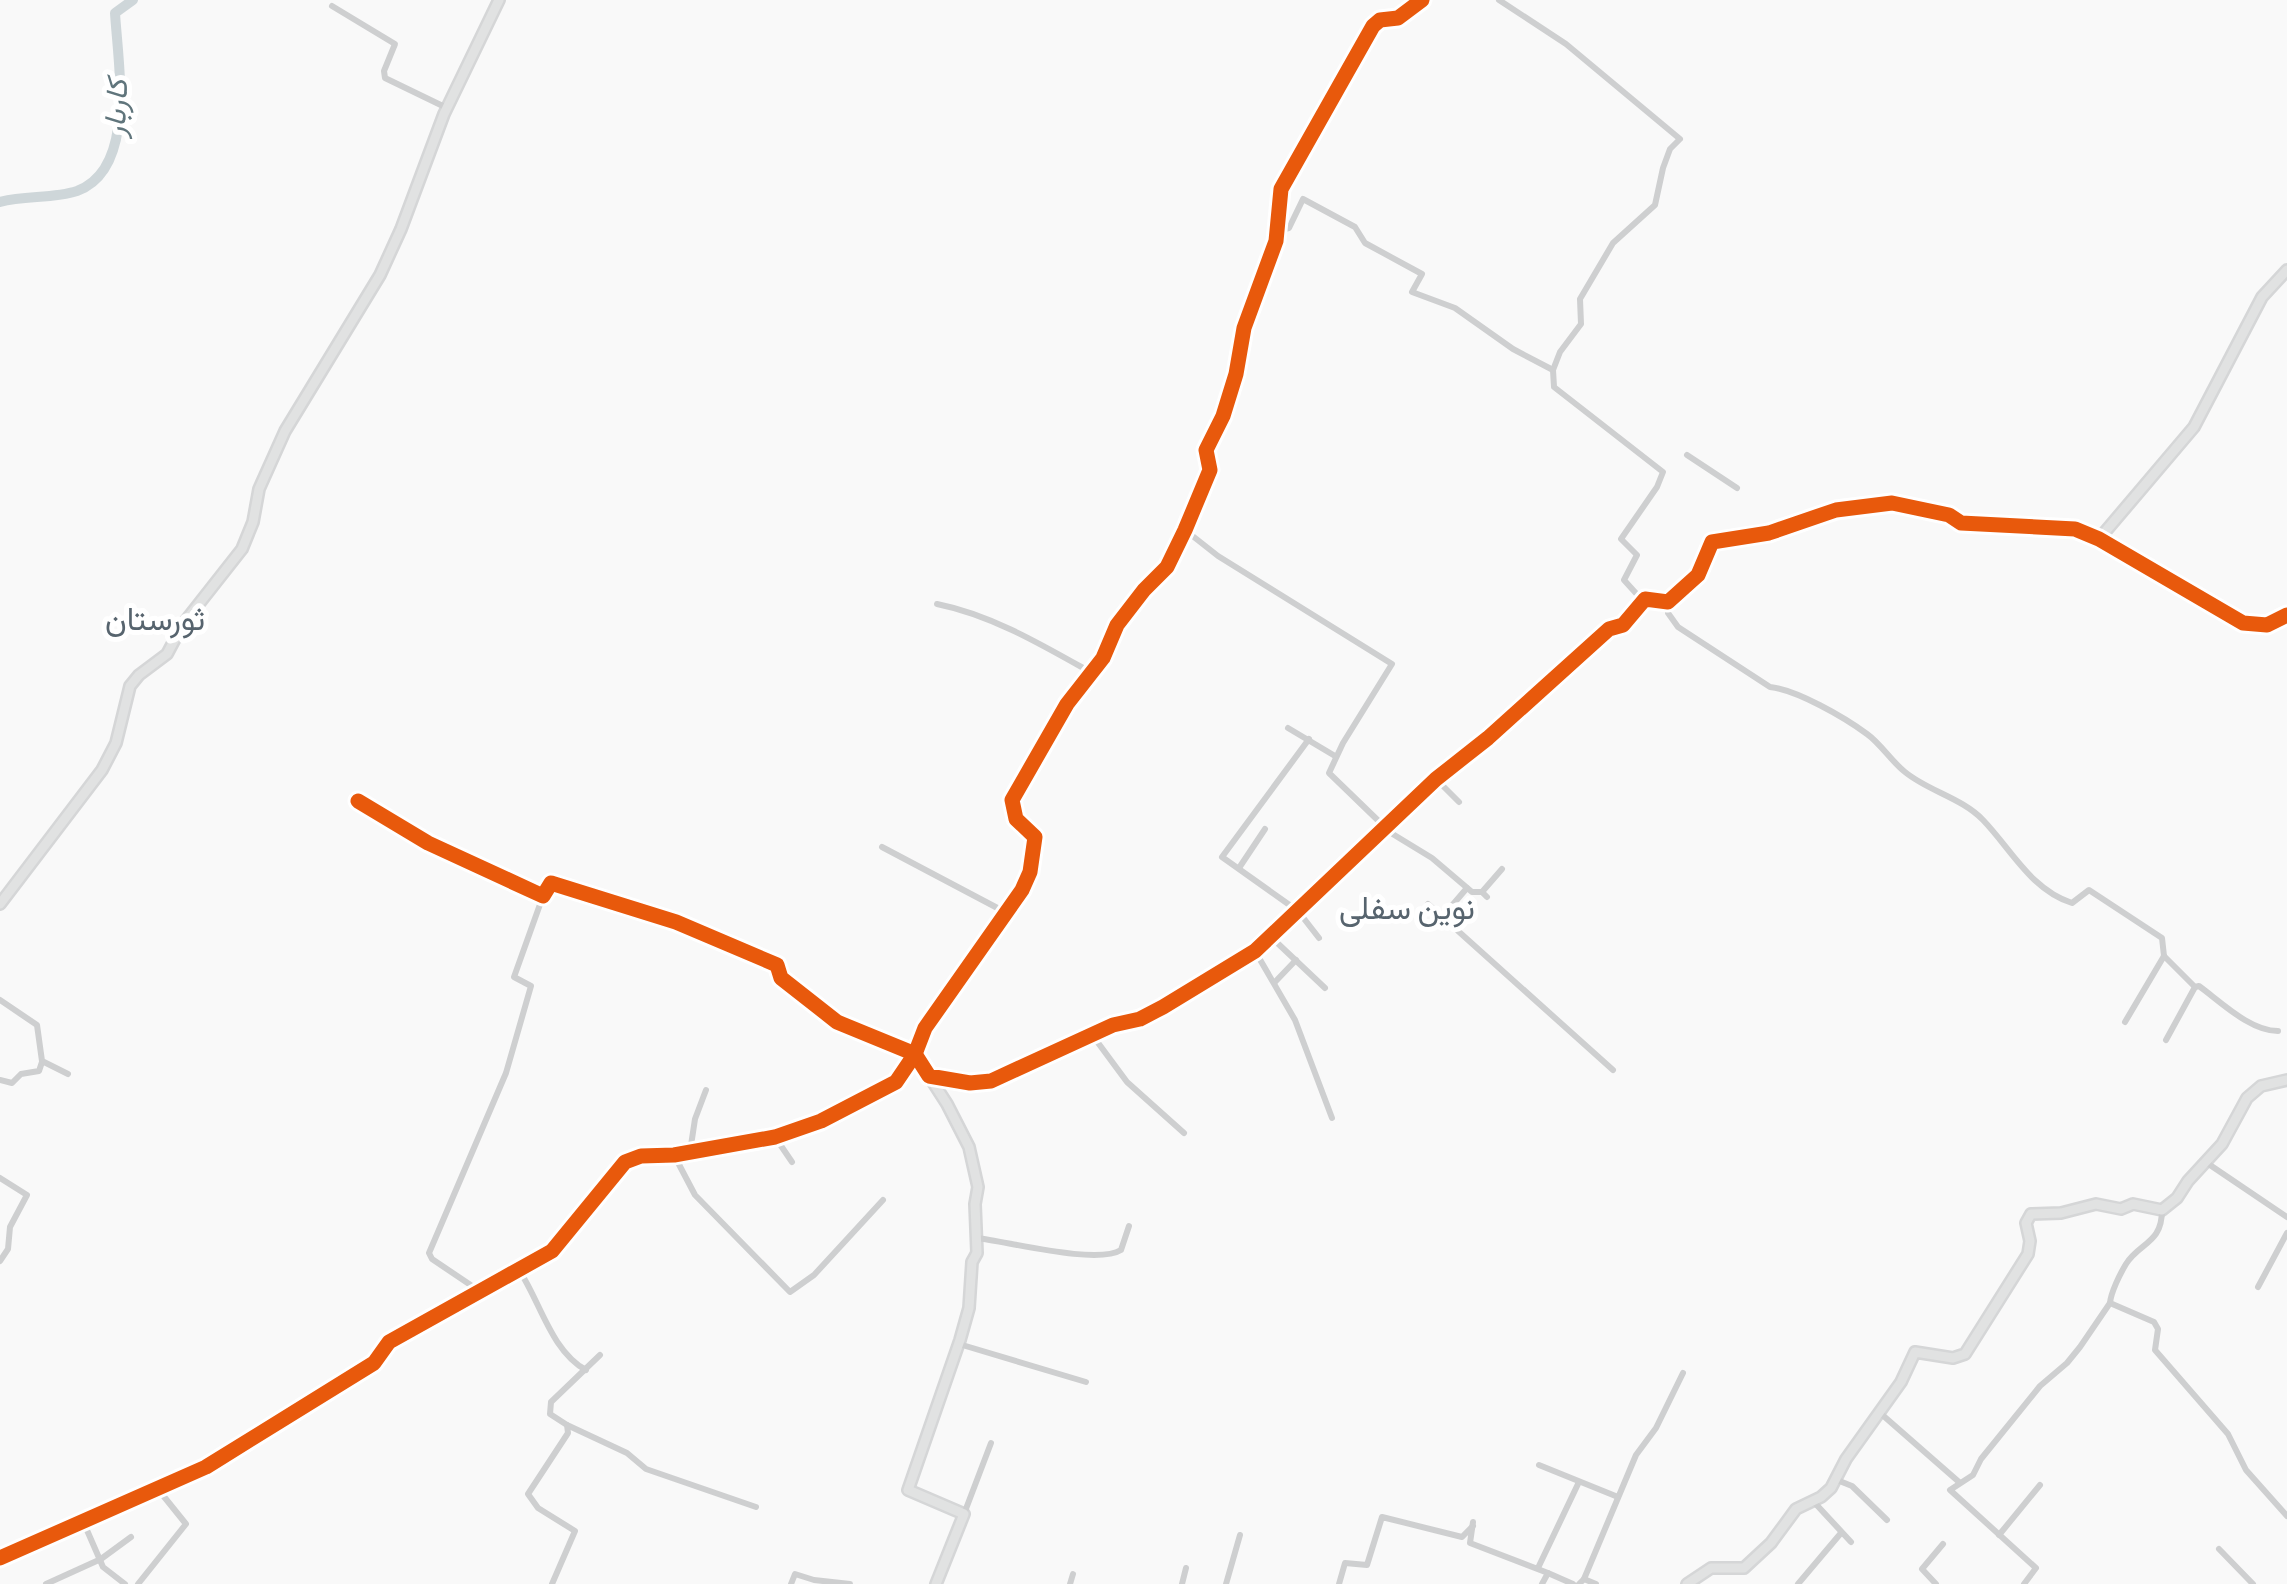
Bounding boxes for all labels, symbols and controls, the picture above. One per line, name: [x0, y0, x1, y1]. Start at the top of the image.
water label: کاربار: [94, 73, 136, 140]
district label: ثورستان: [105, 598, 205, 639]
district label: نوین سفلى: [1339, 887, 1475, 928]

